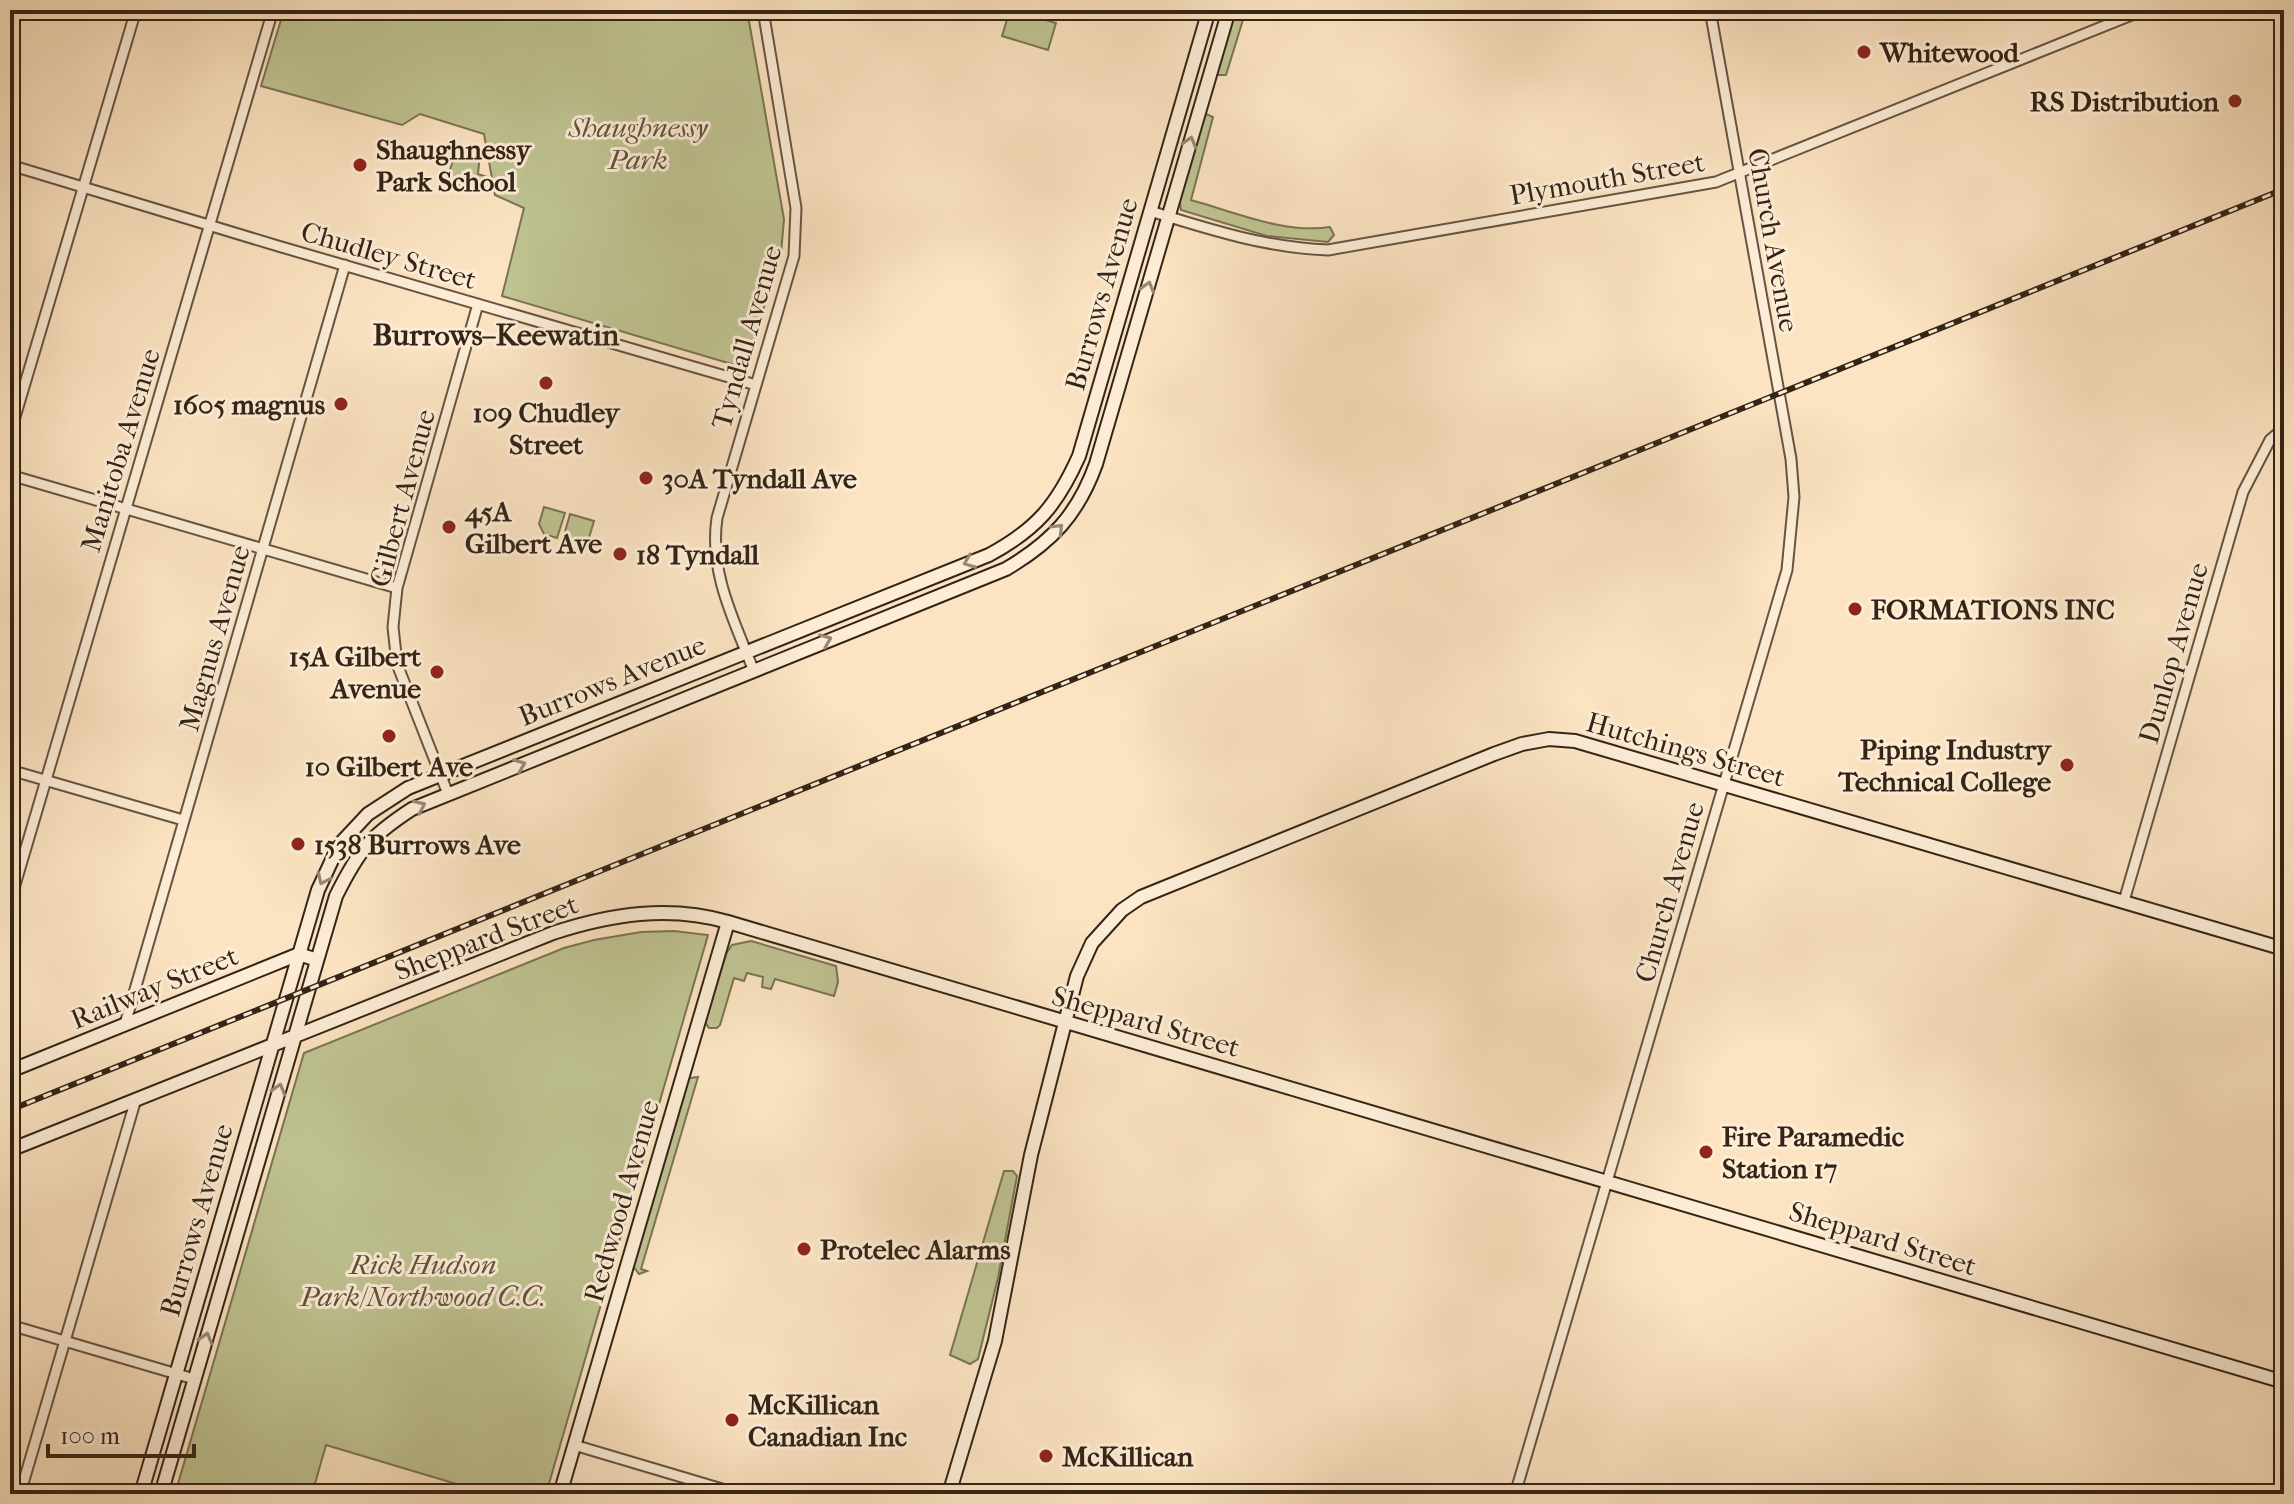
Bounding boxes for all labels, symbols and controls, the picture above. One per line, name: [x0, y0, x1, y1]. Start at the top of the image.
place label: Whitewood: [1879, 36, 2020, 69]
marker: Whitewood: [1855, 43, 1873, 61]
place label: RS Distribution: [2030, 85, 2220, 118]
marker: RS Distribution: [2226, 92, 2244, 110]
park label: Shaughnessy Park: [567, 111, 709, 176]
place label: Shaughnessy Park School: [376, 133, 533, 198]
one-way arrow: [1181, 136, 1197, 150]
street label: Plymouth Street: [1507, 145, 1707, 212]
street label: Church Avenue: [1741, 146, 1806, 335]
marker: Shaughnessy Park School: [351, 156, 369, 174]
street label: Burrows Avenue: [1058, 194, 1145, 394]
street label: Chudley Street: [297, 215, 480, 296]
street label: Tyndall Avenue: [705, 241, 788, 433]
one-way arrow: [1139, 281, 1155, 295]
district label: Burrows–Keewatin: [373, 318, 620, 353]
street label: Manitoba Avenue: [74, 344, 167, 556]
marker: 109 Chudley Street: [537, 374, 555, 392]
place label: 1605 magnus: [173, 388, 325, 421]
marker: 1605 magnus: [332, 395, 350, 413]
place label: 109 Chudley Street: [472, 396, 622, 461]
street label: Gilbert Avenue: [363, 406, 442, 591]
place label: 30A Tyndall Ave: [662, 462, 857, 495]
marker: 30A Tyndall Ave: [637, 469, 655, 487]
place label: 45A Gilbert Ave: [464, 495, 602, 560]
marker: 45A Gilbert Ave: [440, 518, 458, 536]
one-way arrow: [1049, 524, 1063, 538]
place label: 18 Tyndall: [636, 538, 759, 571]
street label: Magnus Avenue: [172, 541, 257, 735]
marker: 18 Tyndall: [611, 545, 629, 563]
one-way arrow: [963, 552, 977, 569]
street label: Dunlop Avenue: [2132, 559, 2215, 747]
place label: FORMATIONS INC: [1871, 593, 2115, 626]
marker: FORMATIONS INC: [1846, 600, 1864, 618]
street label: Burrows Avenue: [514, 628, 711, 733]
one-way arrow: [818, 634, 832, 650]
place label: 15A Gilbert Avenue: [289, 640, 422, 705]
marker: 15A Gilbert Avenue: [428, 663, 446, 681]
street label: Hutchings Street: [1583, 705, 1789, 794]
marker: 10 Gilbert Ave: [380, 727, 398, 745]
place label: Piping Industry Technical College: [1837, 733, 2053, 798]
place label: 10 Gilbert Ave: [305, 750, 473, 783]
marker: Piping Industry Technical College: [2058, 756, 2076, 774]
one-way arrow: [512, 758, 526, 774]
street label: Church Avenue: [1628, 798, 1711, 986]
one-way arrow: [412, 800, 427, 816]
place label: 1538 Burrows Ave: [314, 828, 521, 861]
marker: 1538 Burrows Ave: [289, 835, 307, 853]
one-way arrow: [317, 871, 333, 885]
street label: Sheppard Street: [390, 887, 583, 988]
street label: Railway Street: [66, 939, 243, 1036]
street label: Sheppard Street: [1048, 979, 1244, 1064]
one-way arrow: [270, 1083, 286, 1096]
street label: Redwood Avenue: [577, 1096, 666, 1306]
street label: Burrows Avenue: [153, 1120, 240, 1320]
place label: Fire Paramedic Station 17: [1722, 1120, 1904, 1185]
marker: Fire Paramedic Station 17: [1697, 1143, 1715, 1161]
street label: Sheppard Street: [1785, 1194, 1980, 1283]
place label: Protelec Alarms: [820, 1233, 1011, 1266]
marker: Protelec Alarms: [795, 1240, 813, 1258]
park label: Rick Hudson Park/Northwood C.C.: [298, 1248, 546, 1313]
one-way arrow: [197, 1332, 213, 1346]
place label: McKillican Canadian Inc: [748, 1388, 907, 1453]
scale bar: [48, 1408, 194, 1458]
marker: McKillican Canadian Inc: [723, 1411, 741, 1429]
text: 100 m: [60, 1422, 120, 1450]
place label: McKillican: [1062, 1440, 1194, 1473]
marker: McKillican: [1037, 1447, 1055, 1465]

